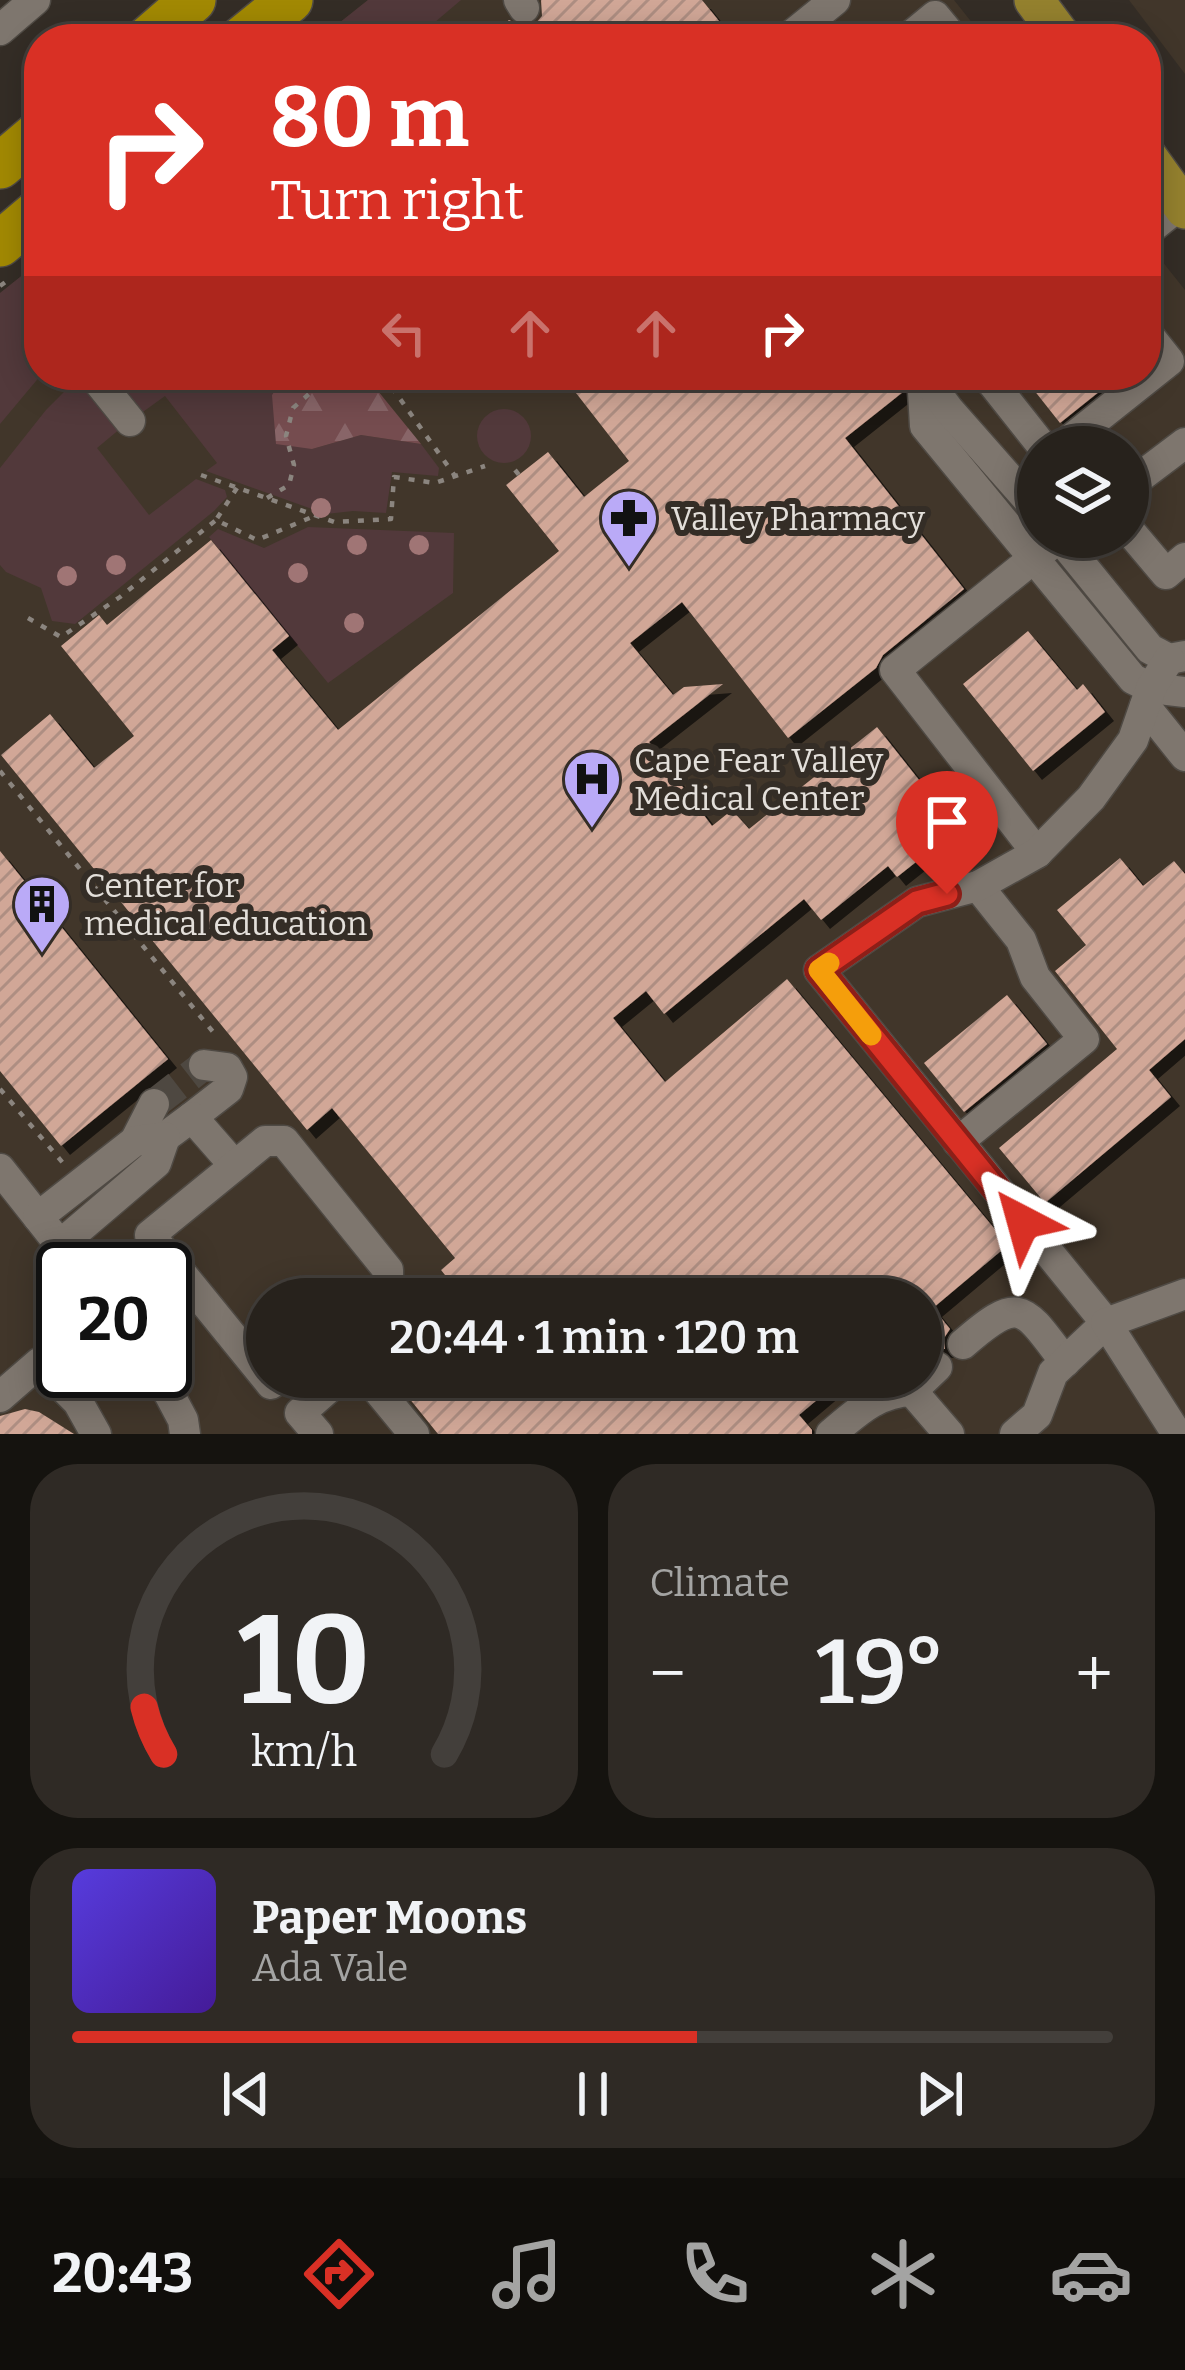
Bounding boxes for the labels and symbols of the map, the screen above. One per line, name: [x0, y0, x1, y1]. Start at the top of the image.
pharmacy icon: Valley Pharmacy: [598, 487, 660, 569]
place label: Valley Pharmacy: [671, 499, 925, 539]
place label: Cape Fear Valley Medical Center: [634, 741, 884, 819]
hospital icon: Cape Fear Valley Medical Center: [561, 748, 623, 830]
pin: [896, 771, 998, 894]
place label: Center for medical education: [84, 866, 368, 944]
building icon: Center for medical education: [11, 873, 73, 955]
position arrow: [960, 1159, 1086, 1285]
speed limit sign: 20: [36, 1242, 192, 1398]

